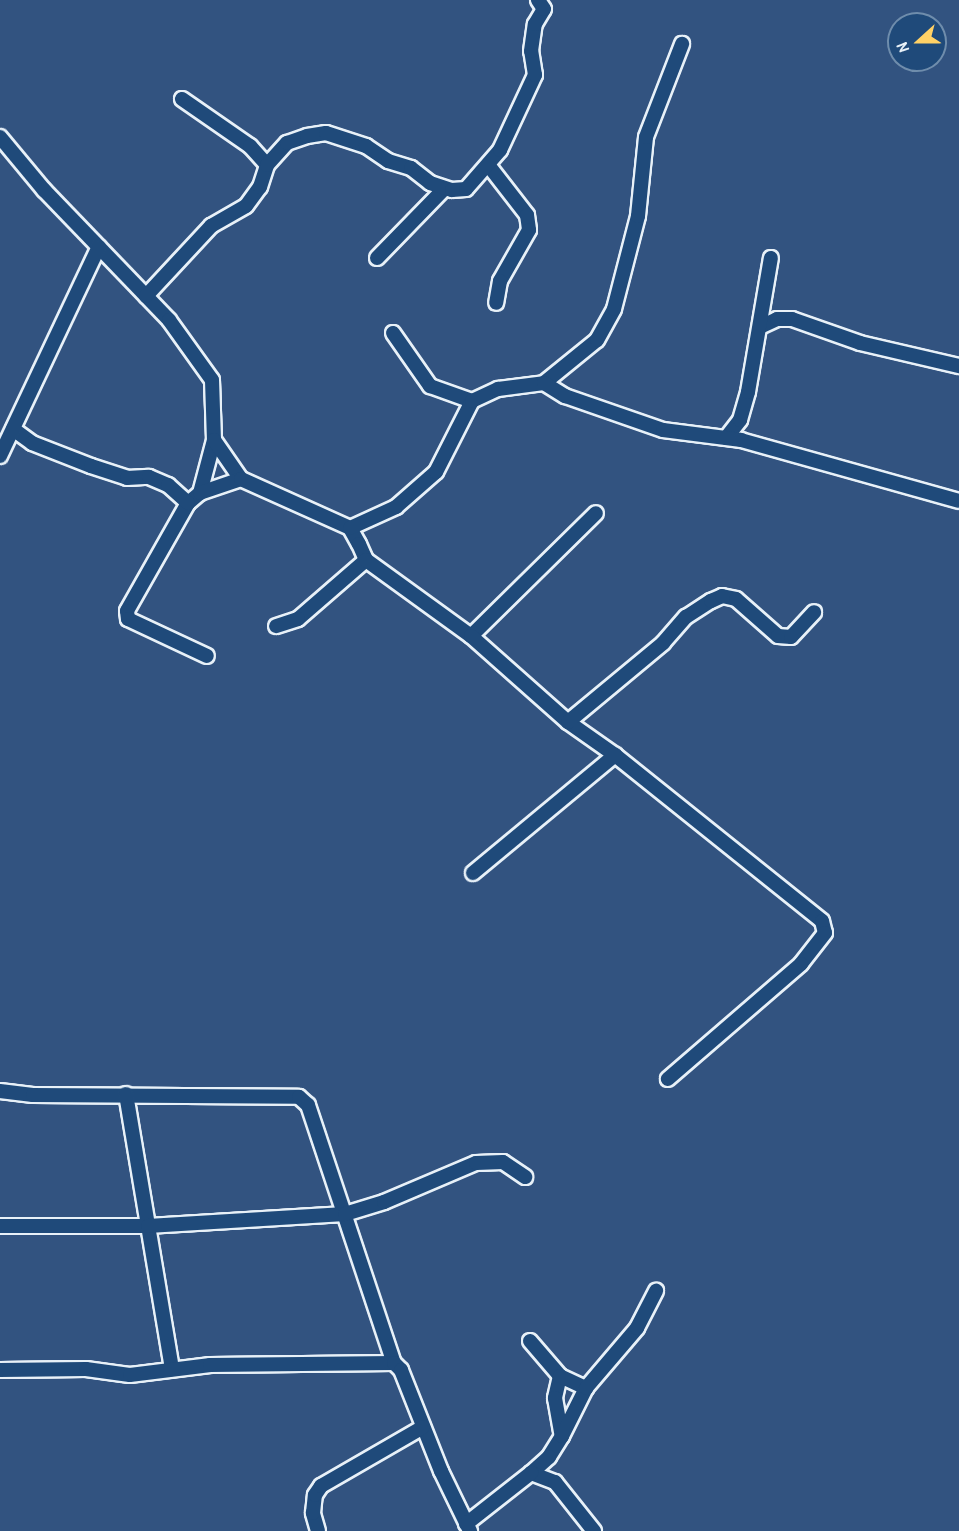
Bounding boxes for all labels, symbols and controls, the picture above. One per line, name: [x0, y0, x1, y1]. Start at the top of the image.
north arrow: [887, 12, 947, 72]
text: N: [890, 40, 914, 56]

